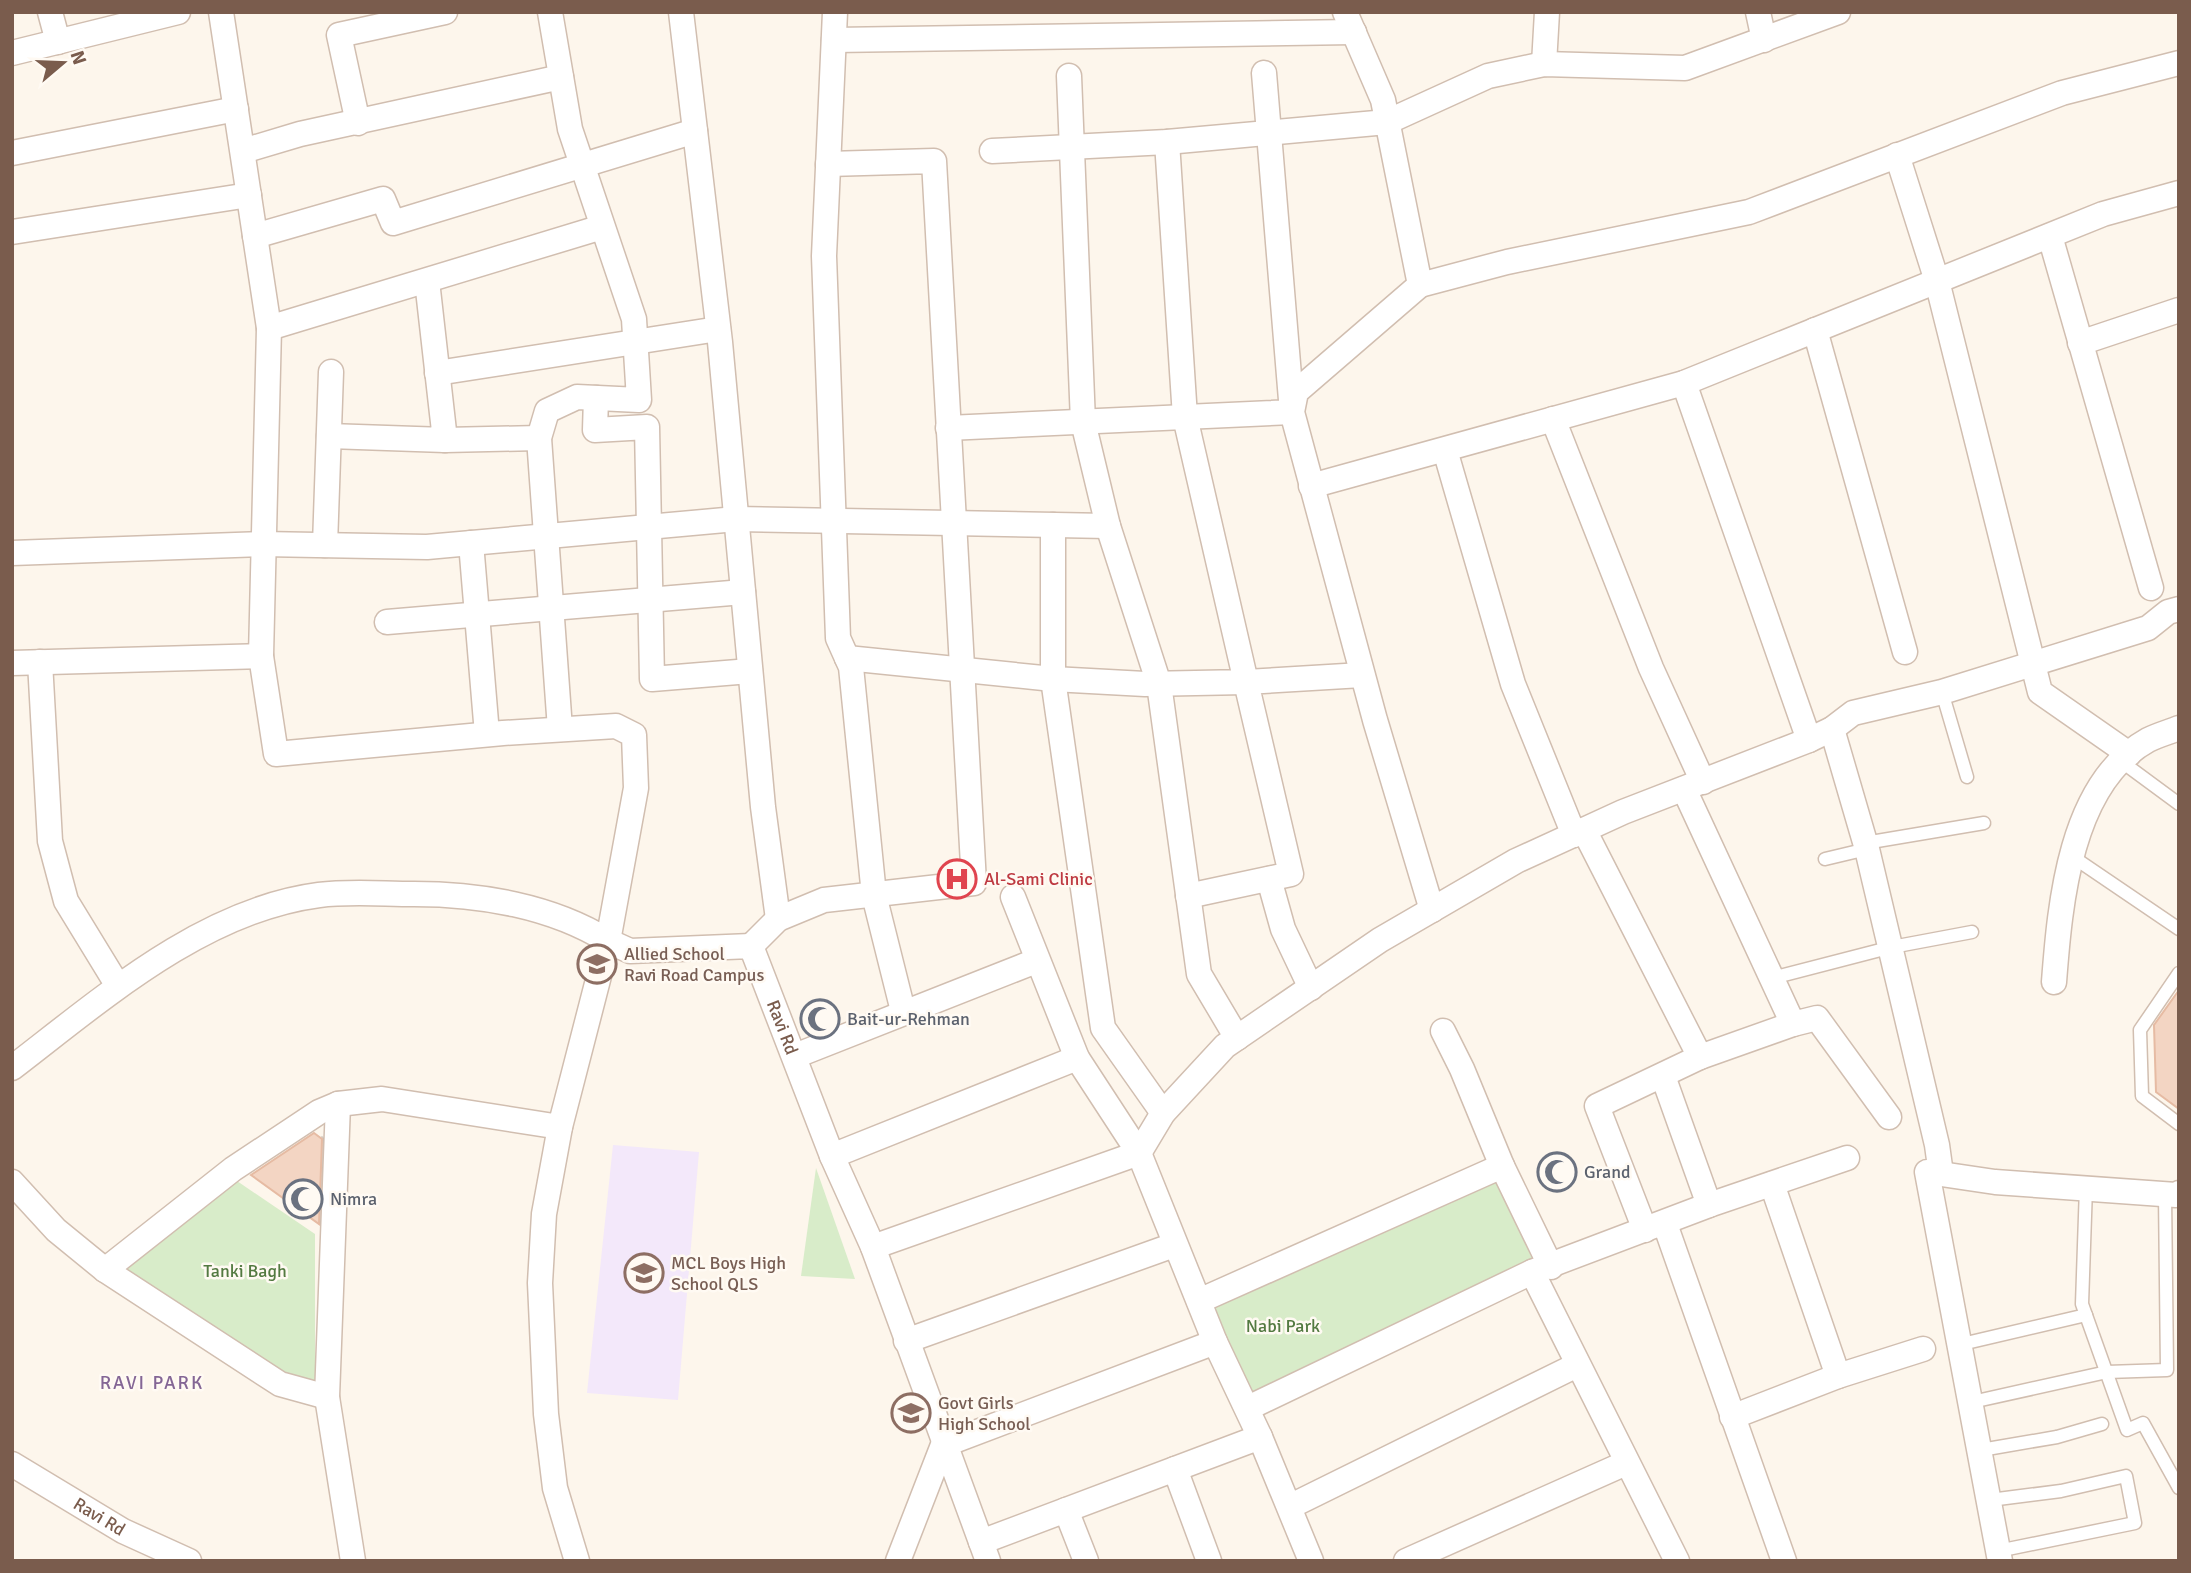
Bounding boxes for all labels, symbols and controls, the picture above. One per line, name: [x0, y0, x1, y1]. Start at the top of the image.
north arrow: [28, 28, 98, 98]
text: N: [65, 48, 92, 68]
hospital icon: Al-Sami Clinic: [936, 858, 978, 900]
place label: Al-Sami Clinic: [984, 868, 1093, 890]
school or university icon: Allied School Ravi Road Campus: [576, 943, 618, 985]
place label: Allied School Ravi Road Campus: [624, 943, 764, 986]
street label: Ravi Rd: [762, 997, 803, 1058]
mosque icon: Bait-ur-Rehman: [799, 998, 841, 1040]
place label: Bait-ur-Rehman: [847, 1008, 970, 1030]
mosque icon: Grand: [1536, 1151, 1578, 1193]
place label: Grand: [1584, 1161, 1631, 1183]
mosque icon: Nimra: [282, 1178, 324, 1220]
place label: Nimra: [330, 1188, 377, 1210]
school or university icon: MCL Boys High School QLS: [623, 1252, 665, 1294]
place label: MCL Boys High School QLS: [671, 1252, 786, 1295]
park label: Tanki Bagh: [203, 1260, 287, 1282]
park label: Nabi Park: [1246, 1315, 1320, 1337]
district label: RAVI PARK: [100, 1371, 204, 1395]
school or university icon: Govt Girls High School: [890, 1392, 932, 1434]
place label: Govt Girls High School: [938, 1392, 1031, 1435]
street label: Ravi Rd: [69, 1493, 129, 1541]

